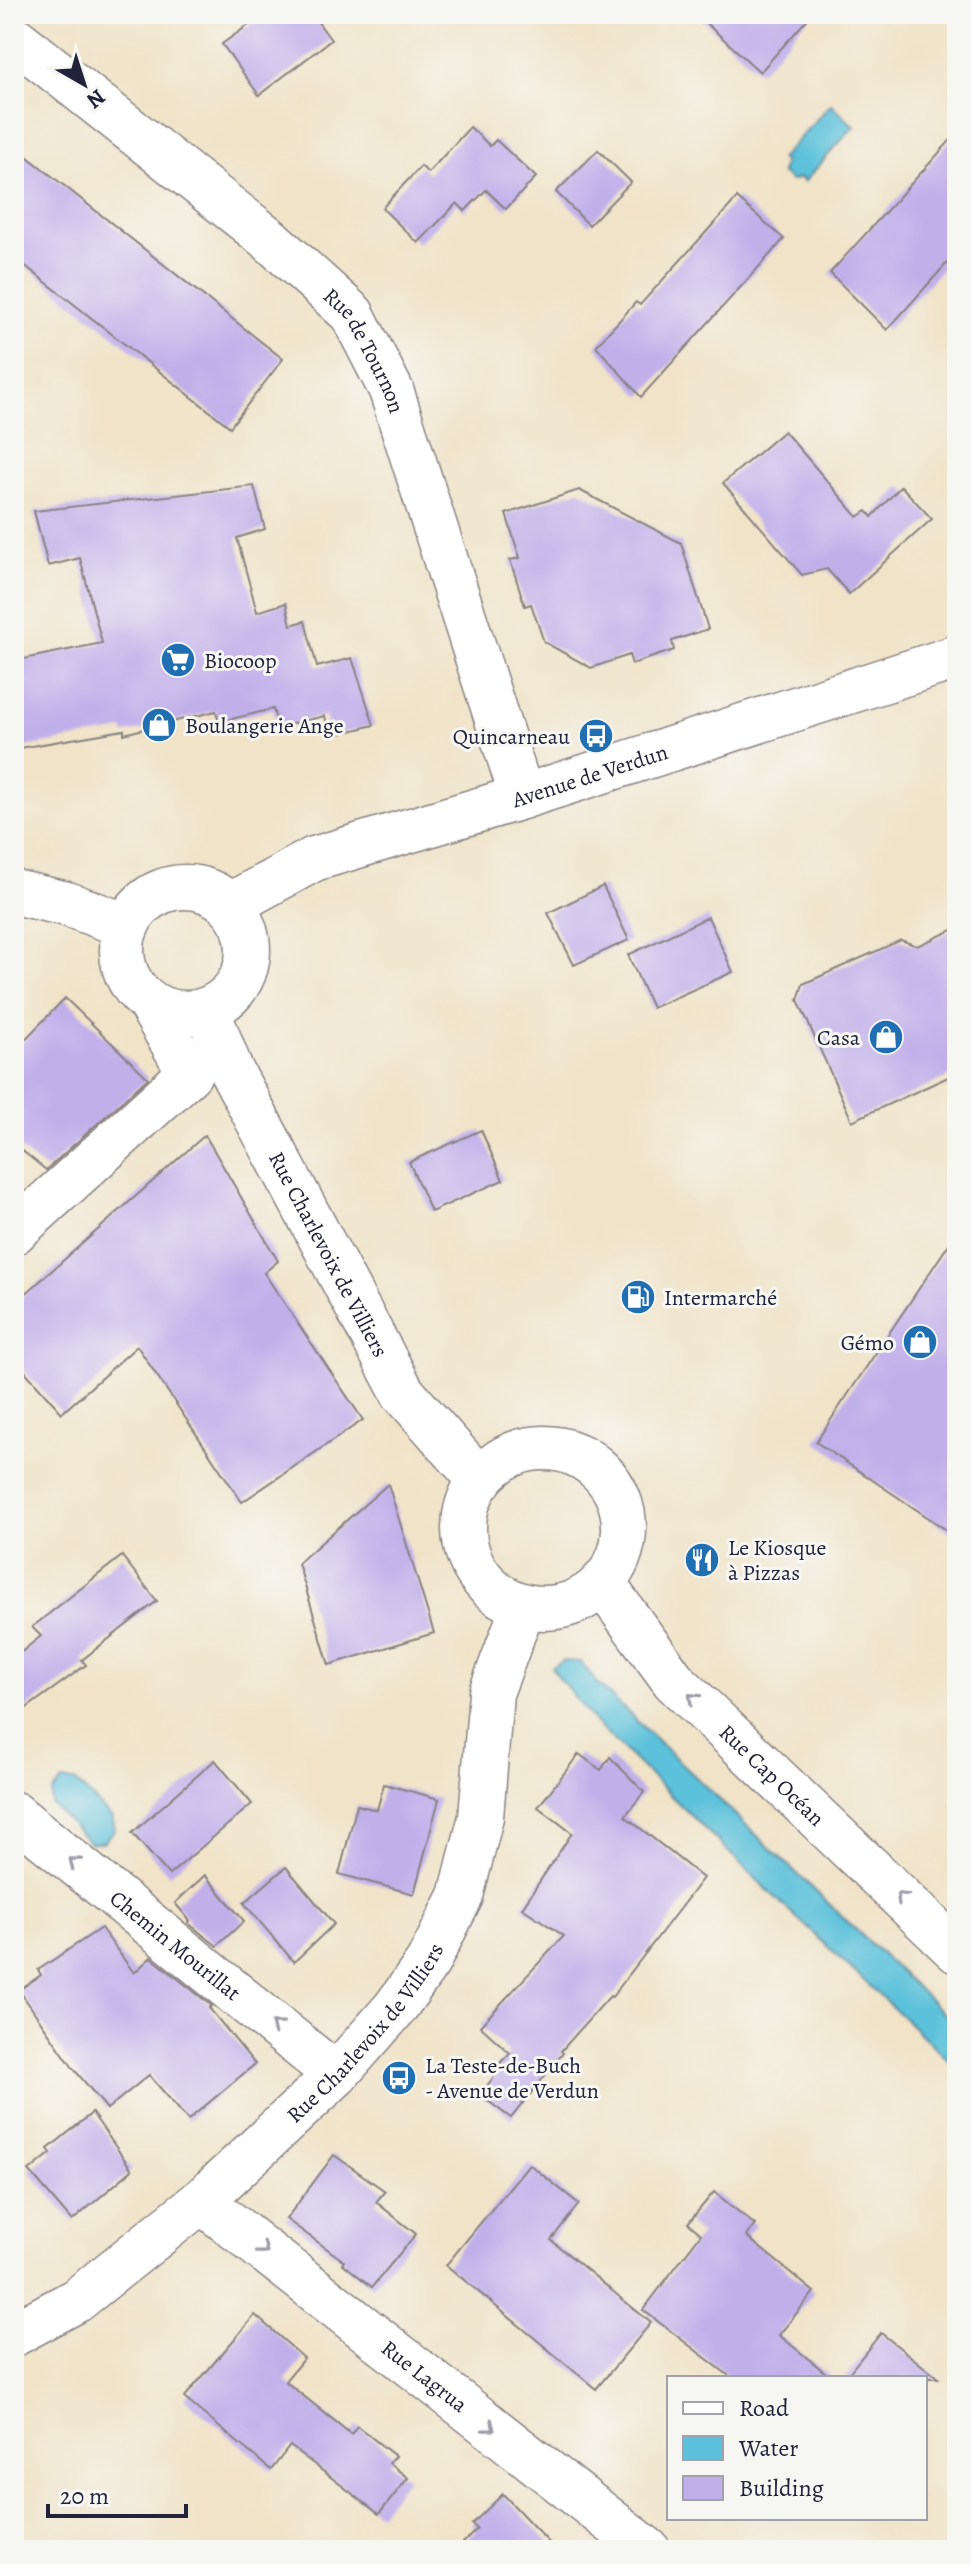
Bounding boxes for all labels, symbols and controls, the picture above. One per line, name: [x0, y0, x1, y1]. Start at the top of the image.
north arrow: [44, 44, 124, 124]
text: N: [80, 82, 112, 115]
street label: Rue de Tournon: [316, 281, 411, 417]
supermarket icon: Biocoop: [159, 641, 197, 679]
place label: Biocoop: [204, 646, 277, 676]
shop icon: Boulangerie Ange: [140, 706, 178, 744]
place label: Boulangerie Ange: [185, 711, 344, 741]
bus stop icon: Quincarneau: [577, 717, 615, 755]
place label: Quincarneau: [453, 722, 570, 752]
street label: Avenue de Verdun: [508, 737, 672, 815]
shop icon: Casa: [867, 1018, 905, 1056]
place label: Casa: [817, 1023, 861, 1053]
street label: Rue Charlevoix de Villiers: [261, 1146, 395, 1362]
fuel station icon: Intermarché: [619, 1278, 657, 1316]
place label: Intermarché: [664, 1283, 777, 1313]
shop icon: Gémo: [901, 1323, 939, 1361]
place label: Gémo: [841, 1328, 894, 1358]
place label: Le Kiosque à Pizzas: [728, 1533, 826, 1588]
restaurant icon: Le Kiosque à Pizzas: [683, 1541, 721, 1579]
one-way arrow: [687, 1694, 702, 1708]
street label: Rue Cap Océan: [712, 1718, 831, 1833]
one-way arrow: [68, 1857, 83, 1872]
street label: Chemin Mourillat: [103, 1884, 247, 2008]
one-way arrow: [896, 1892, 910, 1907]
street label: Rue Charlevoix de Villiers: [280, 1938, 451, 2130]
one-way arrow: [270, 2021, 285, 2035]
place label: La Teste-de-Buch - Avenue de Verdun: [425, 2051, 599, 2106]
bus stop icon: La Teste-de-Buch - Avenue de Verdun: [380, 2059, 418, 2097]
one-way arrow: [254, 2240, 269, 2254]
street label: Rue Lagrua: [375, 2333, 474, 2420]
legend: [667, 2376, 927, 2520]
text: Road: [739, 2392, 789, 2424]
one-way arrow: [481, 2417, 496, 2431]
text: Water: [738, 2432, 799, 2464]
scale bar: [48, 2468, 186, 2518]
text: Building: [739, 2472, 824, 2504]
text: 20 m: [60, 2480, 109, 2512]

